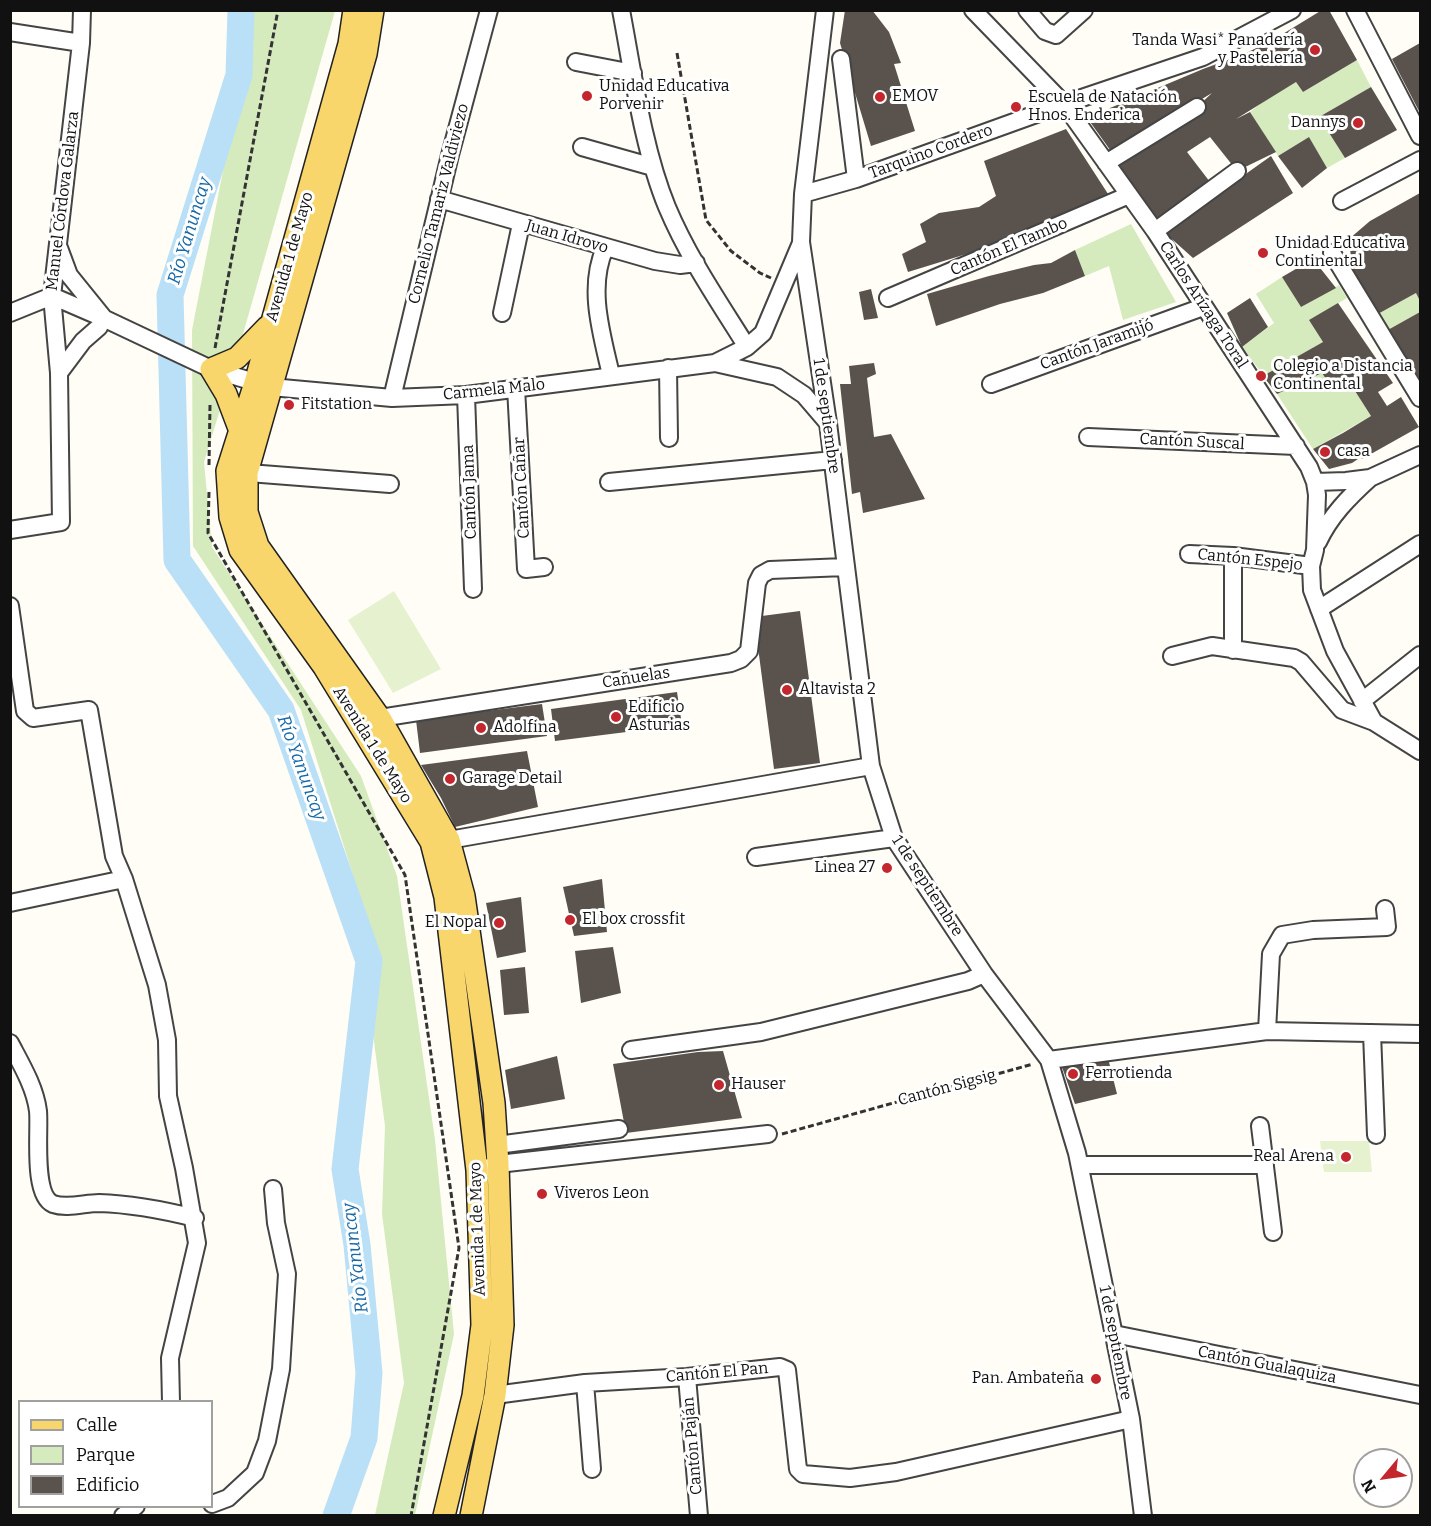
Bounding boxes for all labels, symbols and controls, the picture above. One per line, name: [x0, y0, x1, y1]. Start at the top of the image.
place label: Tanda Wasi* Panadería y Pastelería: [1132, 31, 1303, 69]
marker: Tanda Wasi* Panadería y Pastelería: [1308, 43, 1322, 57]
place label: Unidad Educativa Porvenir: [599, 77, 729, 115]
place label: EMOV: [892, 87, 938, 107]
place label: Escuela de Natación Hnos. Enderica: [1028, 88, 1177, 126]
marker: Unidad Educativa Porvenir: [580, 89, 594, 103]
marker: EMOV: [873, 90, 887, 104]
marker: Escuela de Natación Hnos. Enderica: [1009, 100, 1023, 114]
street label: Cornelio Tamariz Valdiviezo: [405, 102, 473, 306]
street label: Manuel Córdova Galarza: [42, 110, 84, 292]
place label: Dannys: [1291, 113, 1346, 133]
marker: Dannys: [1351, 116, 1365, 130]
street label: Tarquino Cordero: [867, 121, 995, 183]
water label: Río Yanuncay: [164, 175, 216, 287]
street label: Avenida 1 de Mayo: [262, 190, 318, 324]
street label: Cantón El Tambo: [947, 214, 1071, 280]
street label: Juan Idrovo: [524, 216, 610, 258]
place label: Unidad Educativa Continental: [1275, 234, 1405, 272]
street label: Carlos Arízaga Toral: [1155, 238, 1251, 372]
marker: Unidad Educativa Continental: [1256, 246, 1270, 260]
street label: Cantón Jaramijó: [1038, 316, 1156, 374]
street label: 1 de septiembre: [808, 357, 844, 475]
place label: Colegio a Distancia Continental: [1273, 357, 1413, 395]
marker: Colegio a Distancia Continental: [1254, 369, 1268, 383]
street label: Carmela Malo: [442, 375, 546, 405]
place label: Fitstation: [301, 395, 372, 415]
marker: Fitstation: [282, 398, 296, 412]
street label: Cantón Suscal: [1139, 430, 1245, 454]
street label: Cantón Cañar: [510, 437, 534, 539]
place label: casa: [1337, 442, 1370, 462]
street label: Cantón Jama: [459, 444, 481, 540]
marker: casa: [1318, 445, 1332, 459]
street label: Cantón Espejo: [1196, 545, 1304, 575]
street label: Cañuelas: [601, 663, 671, 693]
place label: Altavista 2: [799, 680, 876, 700]
street label: Avenida 1 de Mayo: [328, 683, 416, 807]
marker: Altavista 2: [780, 683, 794, 697]
place label: Edificio Asturias: [628, 698, 690, 736]
marker: Edificio Asturias: [609, 710, 623, 724]
water label: Río Yanuncay: [272, 712, 330, 824]
place label: Adolfina: [493, 718, 557, 738]
marker: Adolfina: [474, 721, 488, 735]
place label: Garage Detail: [462, 769, 562, 789]
marker: Garage Detail: [443, 772, 457, 786]
street label: 1 de septiembre: [887, 832, 967, 940]
place label: Linea 27: [814, 858, 875, 878]
marker: Linea 27: [880, 861, 894, 875]
place label: El box crossfit: [582, 910, 685, 930]
place label: El Nopal: [425, 913, 487, 933]
marker: El box crossfit: [563, 913, 577, 927]
marker: El Nopal: [492, 916, 506, 930]
place label: Ferrotienda: [1085, 1064, 1172, 1084]
street label: Cantón Sigsig: [896, 1066, 998, 1110]
marker: Ferrotienda: [1066, 1067, 1080, 1081]
place label: Hauser: [731, 1075, 786, 1095]
marker: Hauser: [712, 1078, 726, 1092]
place label: Real Arena: [1253, 1147, 1334, 1167]
marker: Real Arena: [1339, 1150, 1353, 1164]
street label: Avenida 1 de Mayo: [466, 1162, 490, 1296]
place label: Viveros Leon: [554, 1184, 649, 1204]
marker: Viveros Leon: [535, 1187, 549, 1201]
water label: Río Yanuncay: [339, 1202, 373, 1314]
street label: 1 de septiembre: [1094, 1284, 1136, 1402]
street label: Cantón Gualaquiza: [1196, 1342, 1338, 1388]
street label: Cantón El Pan: [665, 1359, 769, 1387]
place label: Pan. Ambateña: [972, 1369, 1084, 1389]
marker: Pan. Ambateña: [1089, 1372, 1103, 1386]
street label: Cantón Paján: [679, 1396, 707, 1496]
legend: [18, 1400, 213, 1508]
text: Calle: [76, 1414, 117, 1436]
text: Parque: [76, 1444, 135, 1466]
north arrow: [1353, 1448, 1413, 1508]
text: Edificio: [76, 1474, 139, 1496]
text: N: [1357, 1476, 1380, 1496]

